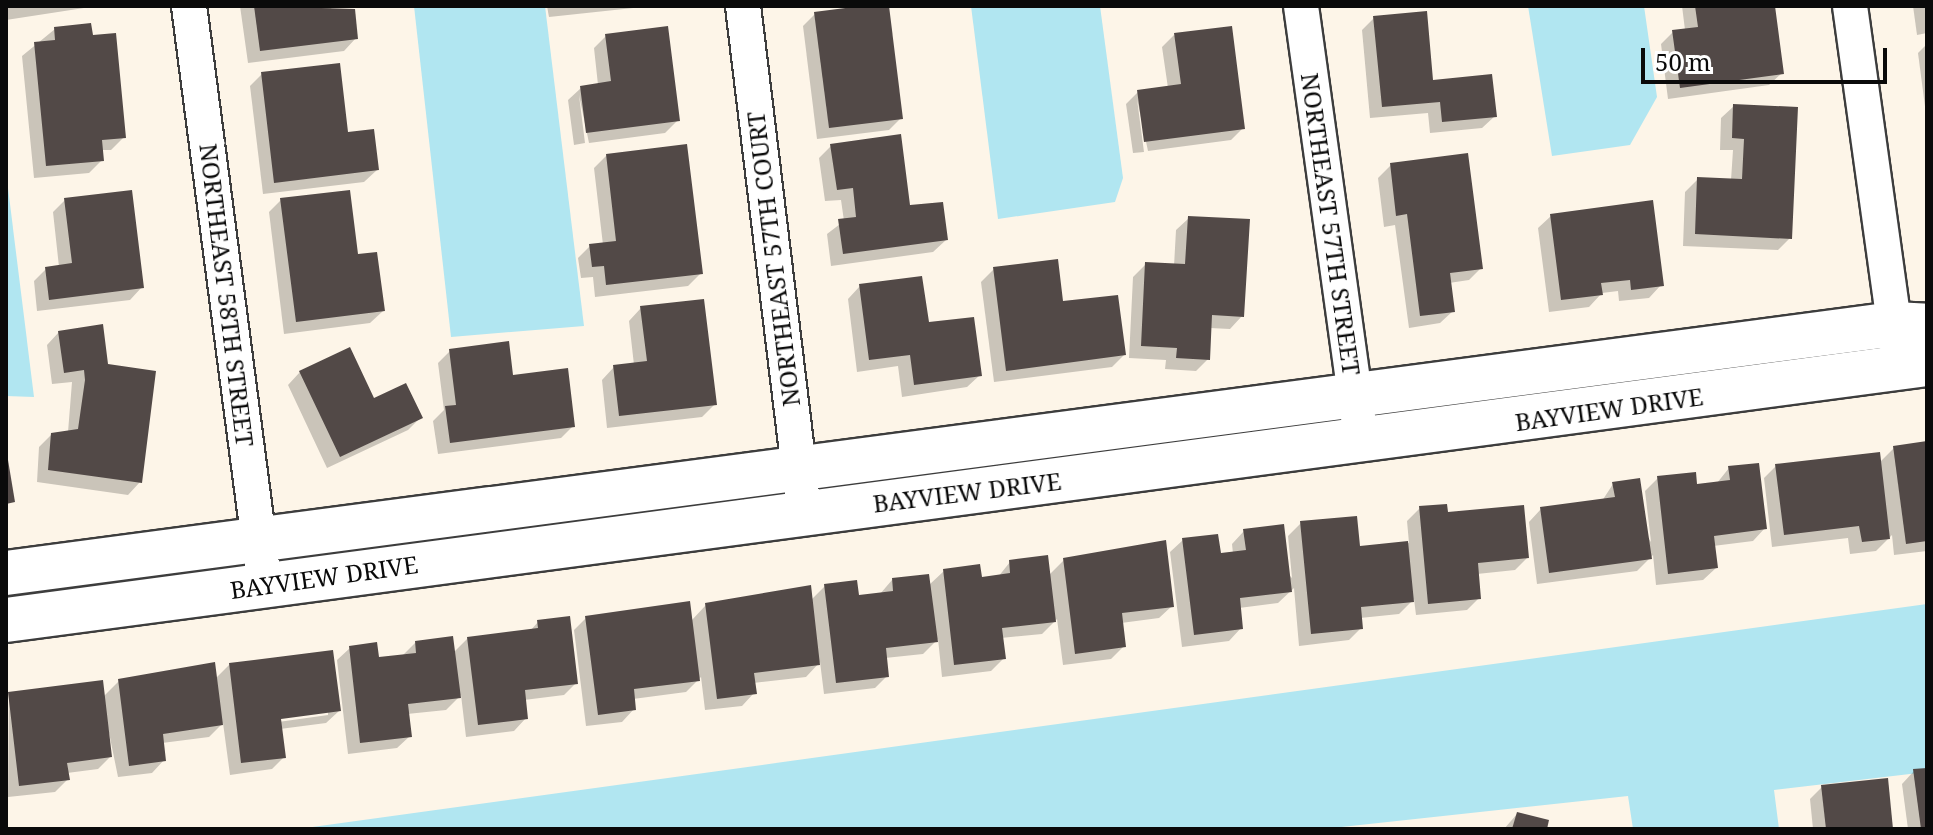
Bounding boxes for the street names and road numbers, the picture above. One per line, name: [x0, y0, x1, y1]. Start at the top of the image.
street label: NORTHEAST 57TH STREET: [1296, 71, 1366, 377]
street label: NORTHEAST 57TH COURT: [741, 110, 805, 408]
street label: NORTHEAST 58TH STREET: [194, 142, 260, 448]
street label: BAYVIEW DRIVE: [1513, 382, 1705, 436]
street label: BAYVIEW DRIVE: [871, 466, 1063, 518]
street label: BAYVIEW DRIVE: [228, 550, 420, 604]

